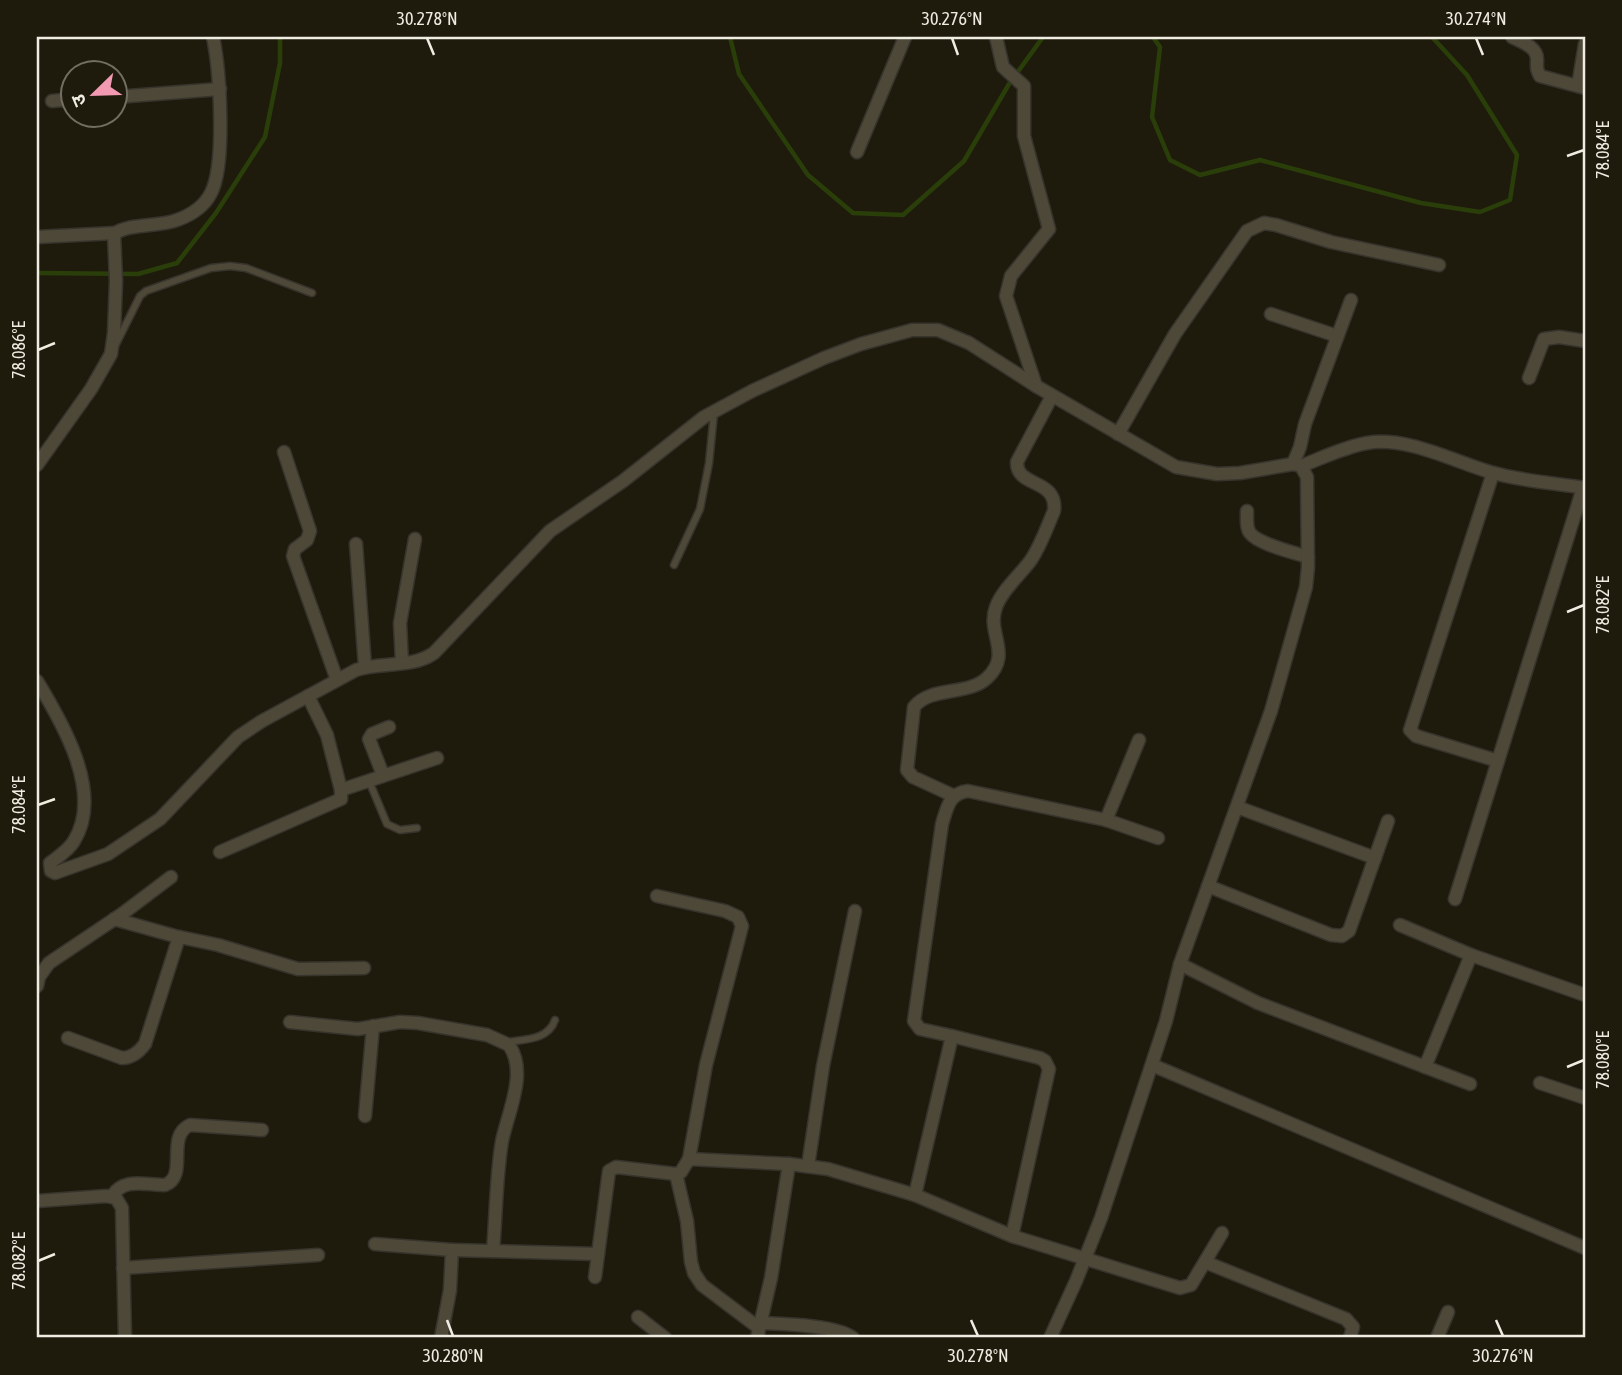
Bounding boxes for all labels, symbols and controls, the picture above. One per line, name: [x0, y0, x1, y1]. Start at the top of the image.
text: 30.278°N: [396, 8, 458, 29]
text: 30.276°N: [921, 8, 983, 29]
text: 30.274°N: [1445, 8, 1507, 29]
north arrow: [60, 60, 130, 130]
text: उ: [66, 90, 91, 110]
text: 78.084°E: [1592, 121, 1613, 179]
text: 78.086°E: [8, 321, 29, 379]
text: 78.082°E: [1592, 576, 1613, 634]
text: 78.084°E: [8, 776, 29, 834]
text: 78.080°E: [1592, 1031, 1613, 1089]
text: 78.082°E: [8, 1232, 29, 1290]
text: 30.280°N: [422, 1345, 484, 1366]
text: 30.278°N: [947, 1345, 1009, 1366]
text: 30.276°N: [1472, 1345, 1534, 1366]

